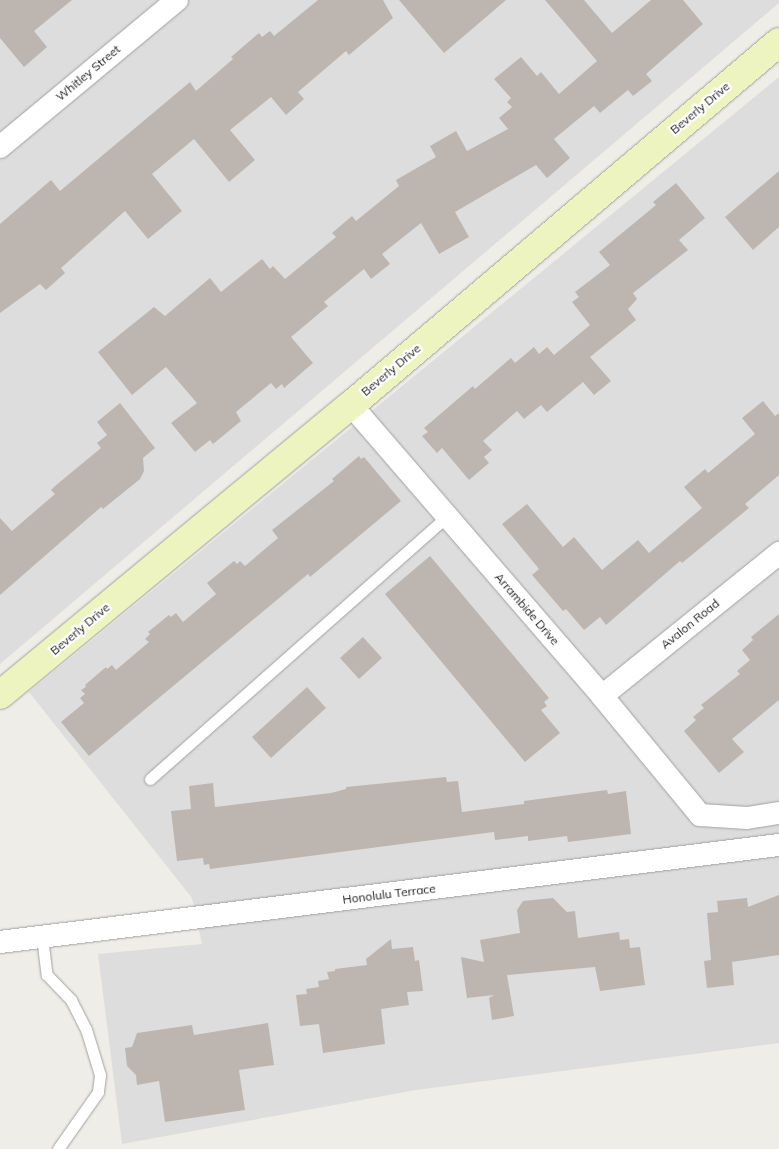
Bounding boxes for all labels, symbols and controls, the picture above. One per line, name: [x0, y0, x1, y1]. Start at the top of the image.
street label: Whitley Street: [53, 42, 123, 104]
street label: Beverly Drive: [667, 79, 733, 137]
street label: Beverly Drive: [358, 341, 424, 399]
street label: Arrambide Drive: [492, 570, 562, 648]
street label: Avalon Road: [658, 596, 722, 652]
street label: Beverly Drive: [47, 600, 113, 658]
street label: Honolulu Terrace: [342, 881, 436, 907]

